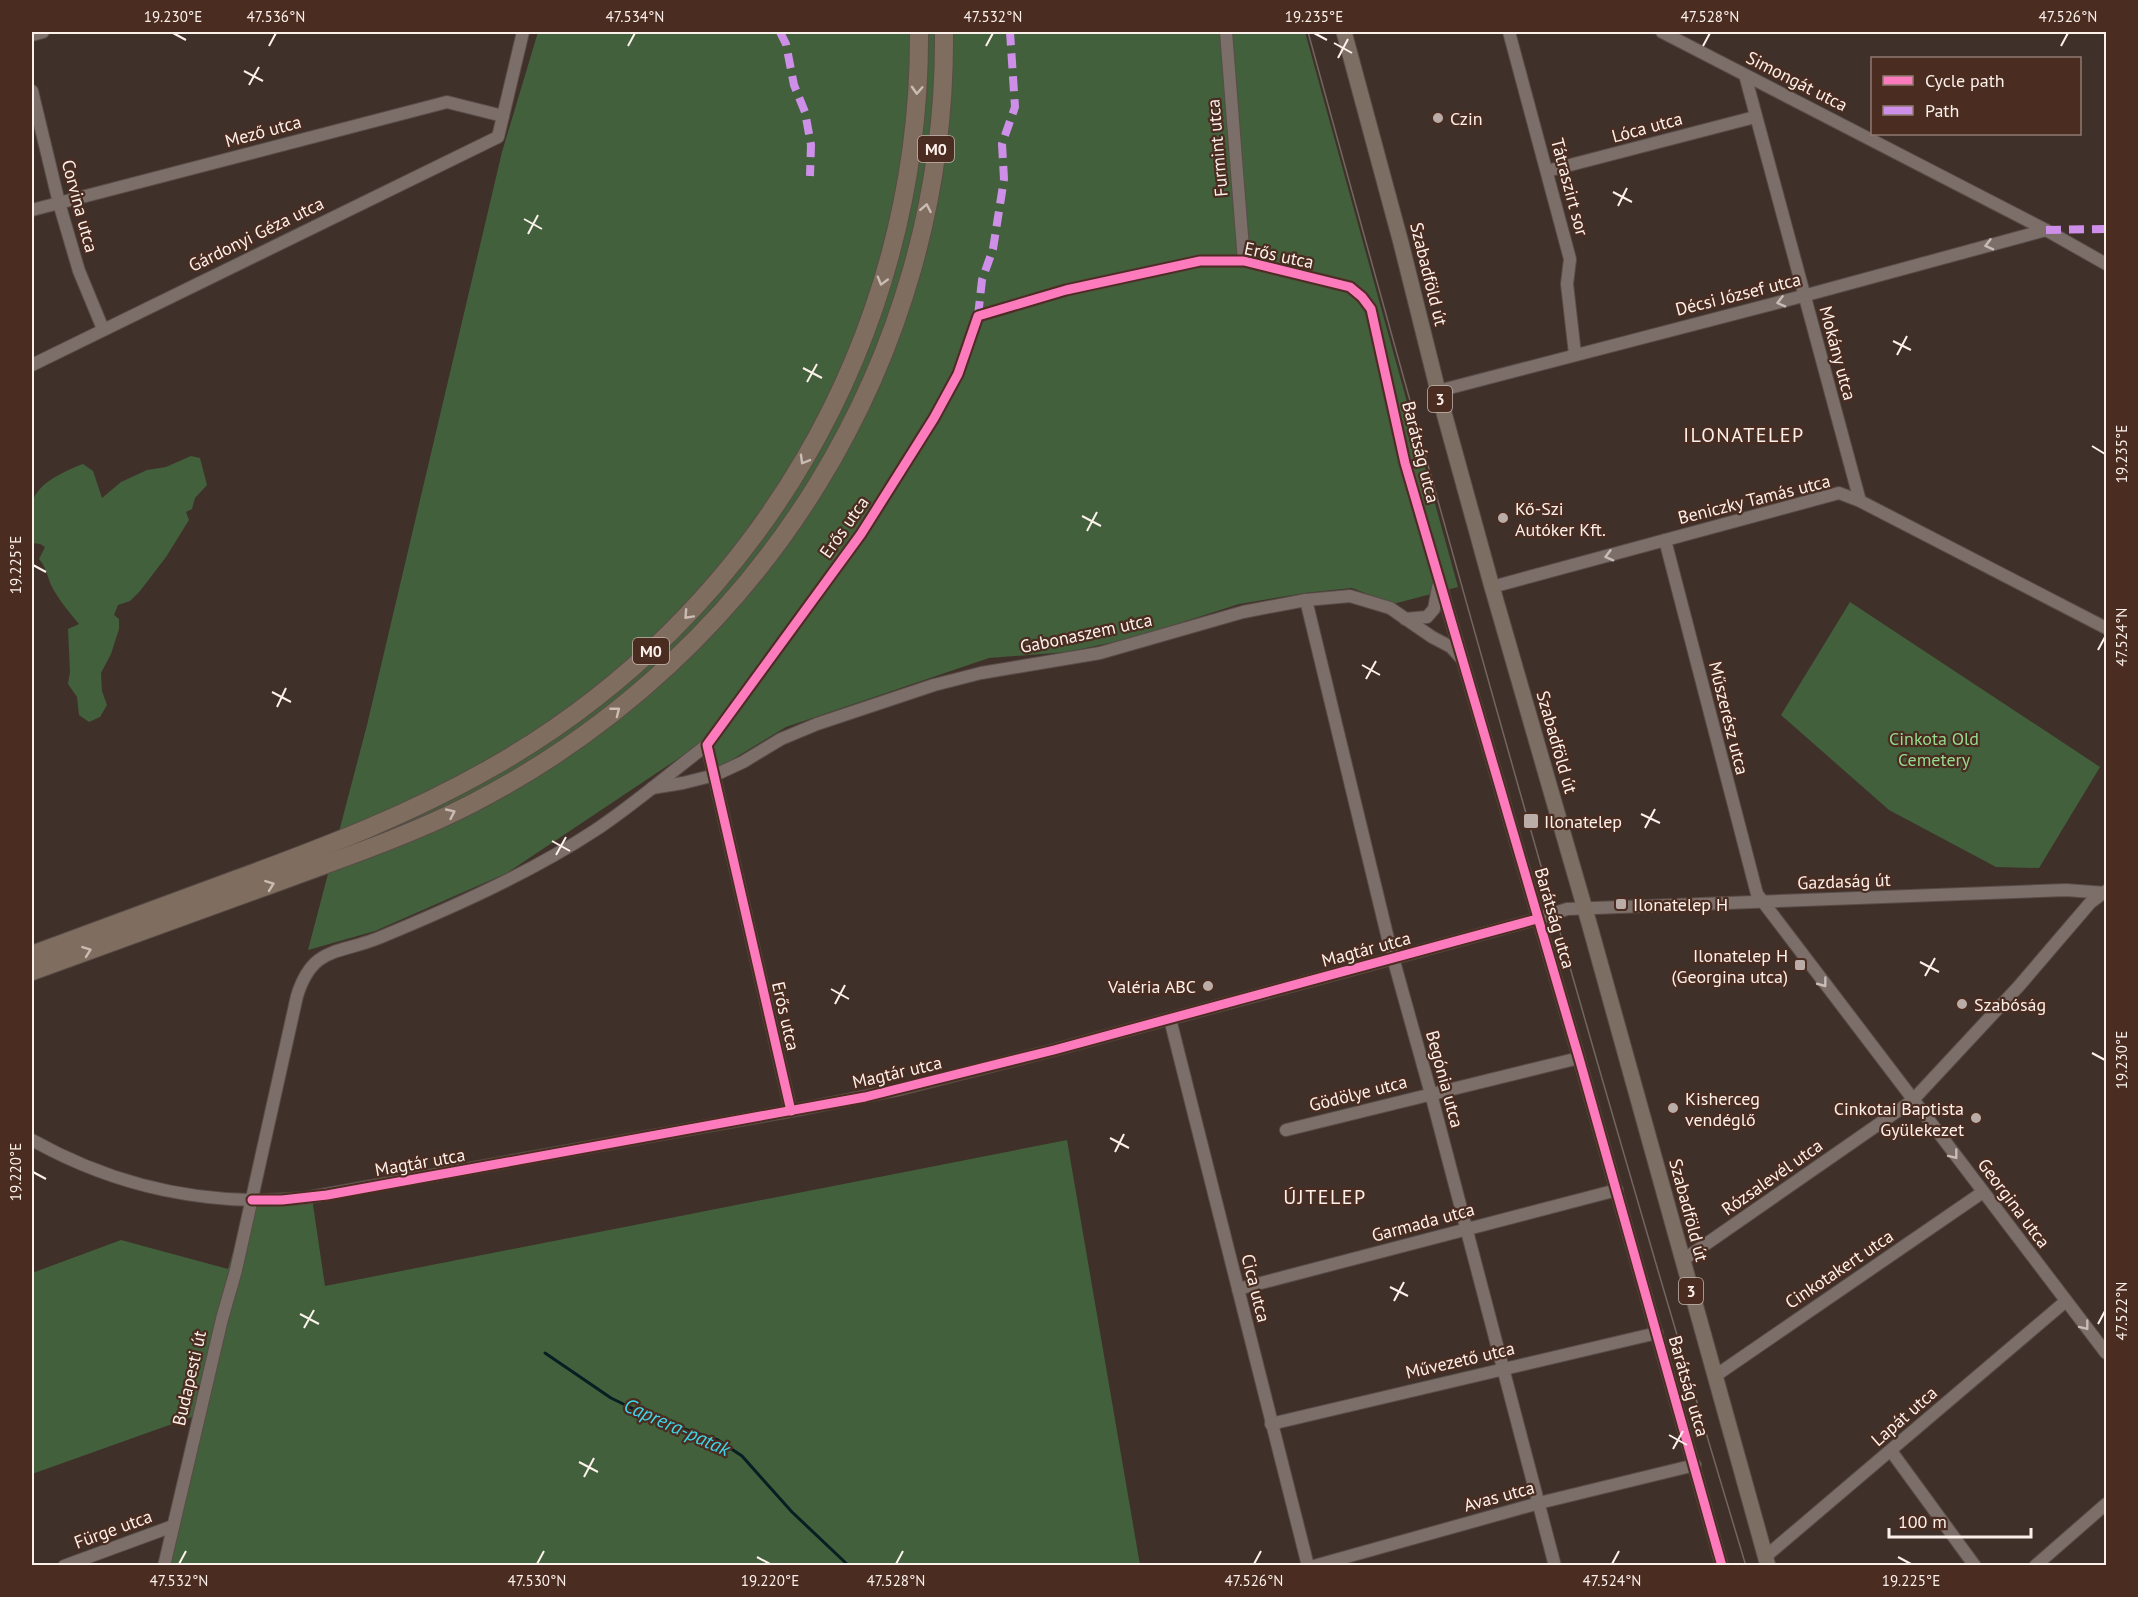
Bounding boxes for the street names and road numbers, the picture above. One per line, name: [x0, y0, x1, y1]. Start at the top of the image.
street label: Simongát utca: [1742, 46, 1852, 116]
street label: Furmint utca: [1201, 98, 1233, 198]
street label: Lóca utca: [1609, 107, 1685, 147]
street label: Mező utca: [222, 110, 304, 152]
road number: M0: [918, 136, 954, 162]
street label: Tátraszirt sor: [1546, 136, 1594, 238]
street label: Corvina utca: [57, 157, 103, 255]
street label: Gárdonyi Géza utca: [185, 191, 327, 277]
street label: Szabadföld út: [1405, 220, 1453, 328]
street label: Erős utca: [1242, 236, 1316, 274]
street label: Décsi József utca: [1673, 267, 1803, 321]
street label: Mokány utca: [1814, 303, 1862, 403]
road number: 3: [1428, 386, 1452, 412]
street label: Barátság utca: [1397, 399, 1445, 505]
street label: Beniczky Tamás utca: [1675, 469, 1833, 529]
street label: Erős utca: [814, 492, 874, 562]
street label: Gabonaszem utca: [1018, 608, 1154, 658]
road number: M0: [633, 638, 669, 664]
street label: Műszerész utca: [1704, 659, 1754, 777]
street label: Szabadföld út: [1531, 688, 1583, 796]
street label: Barátság utca: [1530, 865, 1580, 971]
street label: Gazdaság út: [1797, 868, 1891, 894]
street label: Magtár utca: [1319, 926, 1413, 972]
street label: Erős utca: [767, 979, 805, 1053]
street label: Begónia utca: [1421, 1028, 1469, 1130]
street label: Magtár utca: [850, 1051, 944, 1093]
street label: Gödölye utca: [1307, 1070, 1409, 1116]
street label: Rózsalevél utca: [1717, 1134, 1827, 1220]
street label: Magtár utca: [373, 1143, 467, 1181]
street label: Georgina utca: [1973, 1154, 2055, 1252]
street label: Szabadföld út: [1664, 1156, 1714, 1264]
street label: Garmada utca: [1369, 1197, 1477, 1247]
street label: Cinkotakert utca: [1780, 1224, 1898, 1314]
street label: Cica utca: [1236, 1251, 1276, 1325]
road number: 3: [1679, 1278, 1703, 1304]
street label: Budapesti út: [167, 1328, 211, 1428]
street label: Barátság utca: [1664, 1333, 1714, 1439]
street label: Művezető utca: [1403, 1336, 1517, 1384]
street label: Lapát utca: [1866, 1381, 1942, 1451]
street label: Avas utca: [1461, 1476, 1537, 1516]
street label: Fürge utca: [71, 1504, 155, 1554]

